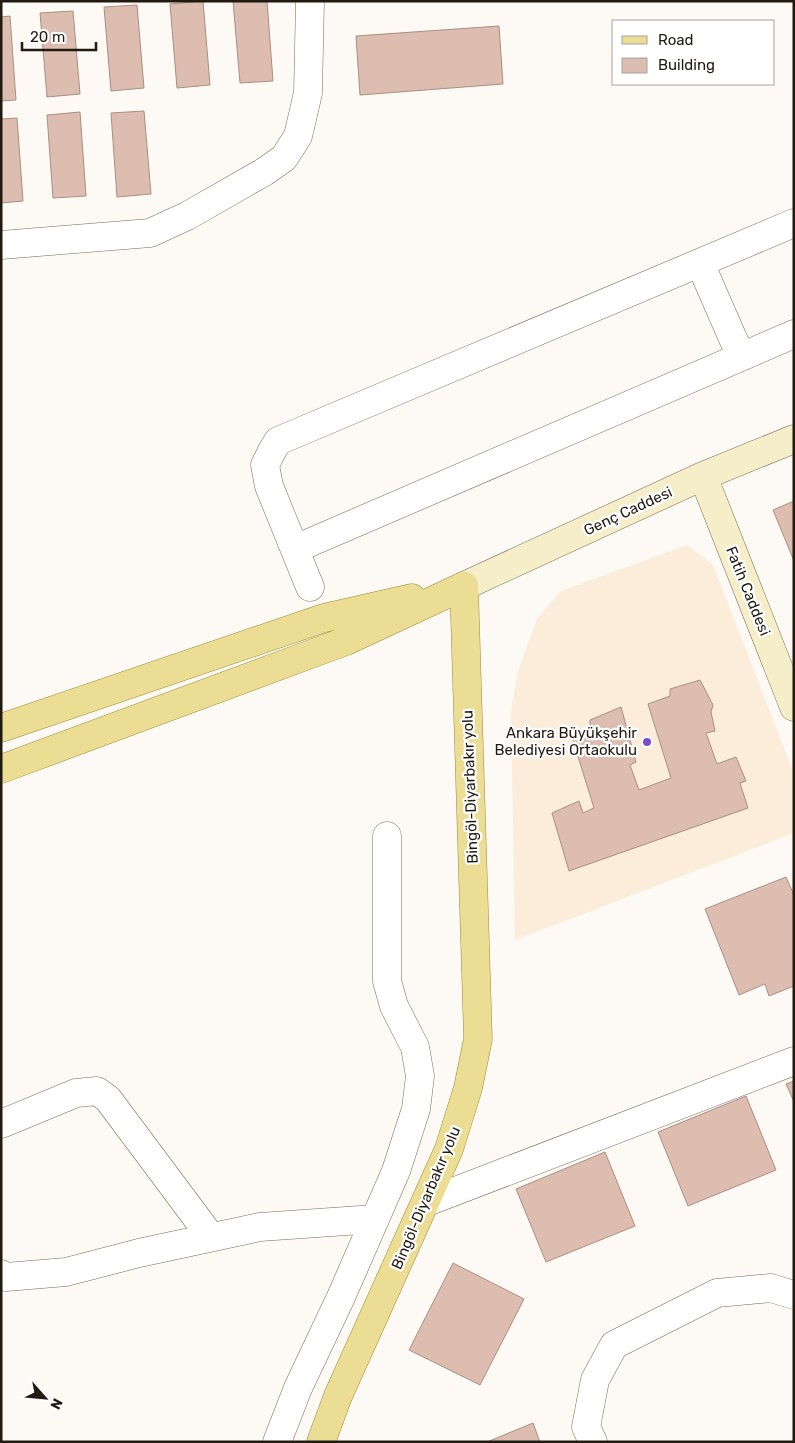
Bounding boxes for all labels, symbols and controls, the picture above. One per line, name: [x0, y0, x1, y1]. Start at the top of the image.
scale bar: [22, 20, 96, 52]
legend: [612, 20, 775, 85]
text: 20 m: [30, 28, 65, 46]
text: Road: [658, 31, 694, 49]
text: Building: [658, 56, 715, 74]
street label: Genç Caddesi: [581, 483, 675, 539]
street label: Fatih Caddesi: [722, 544, 774, 638]
street label: Bingöl-Diyarbakır yolu: [458, 710, 482, 864]
place label: Ankara Büyükşehir Belediyesi Ortaokulu: [495, 724, 637, 759]
marker: Ankara Büyükşehir Belediyesi Ortaokulu: [641, 736, 653, 748]
street label: Bingöl-Diyarbakır yolu: [388, 1124, 464, 1272]
north arrow: [20, 1373, 70, 1423]
text: N: [46, 1395, 66, 1412]

